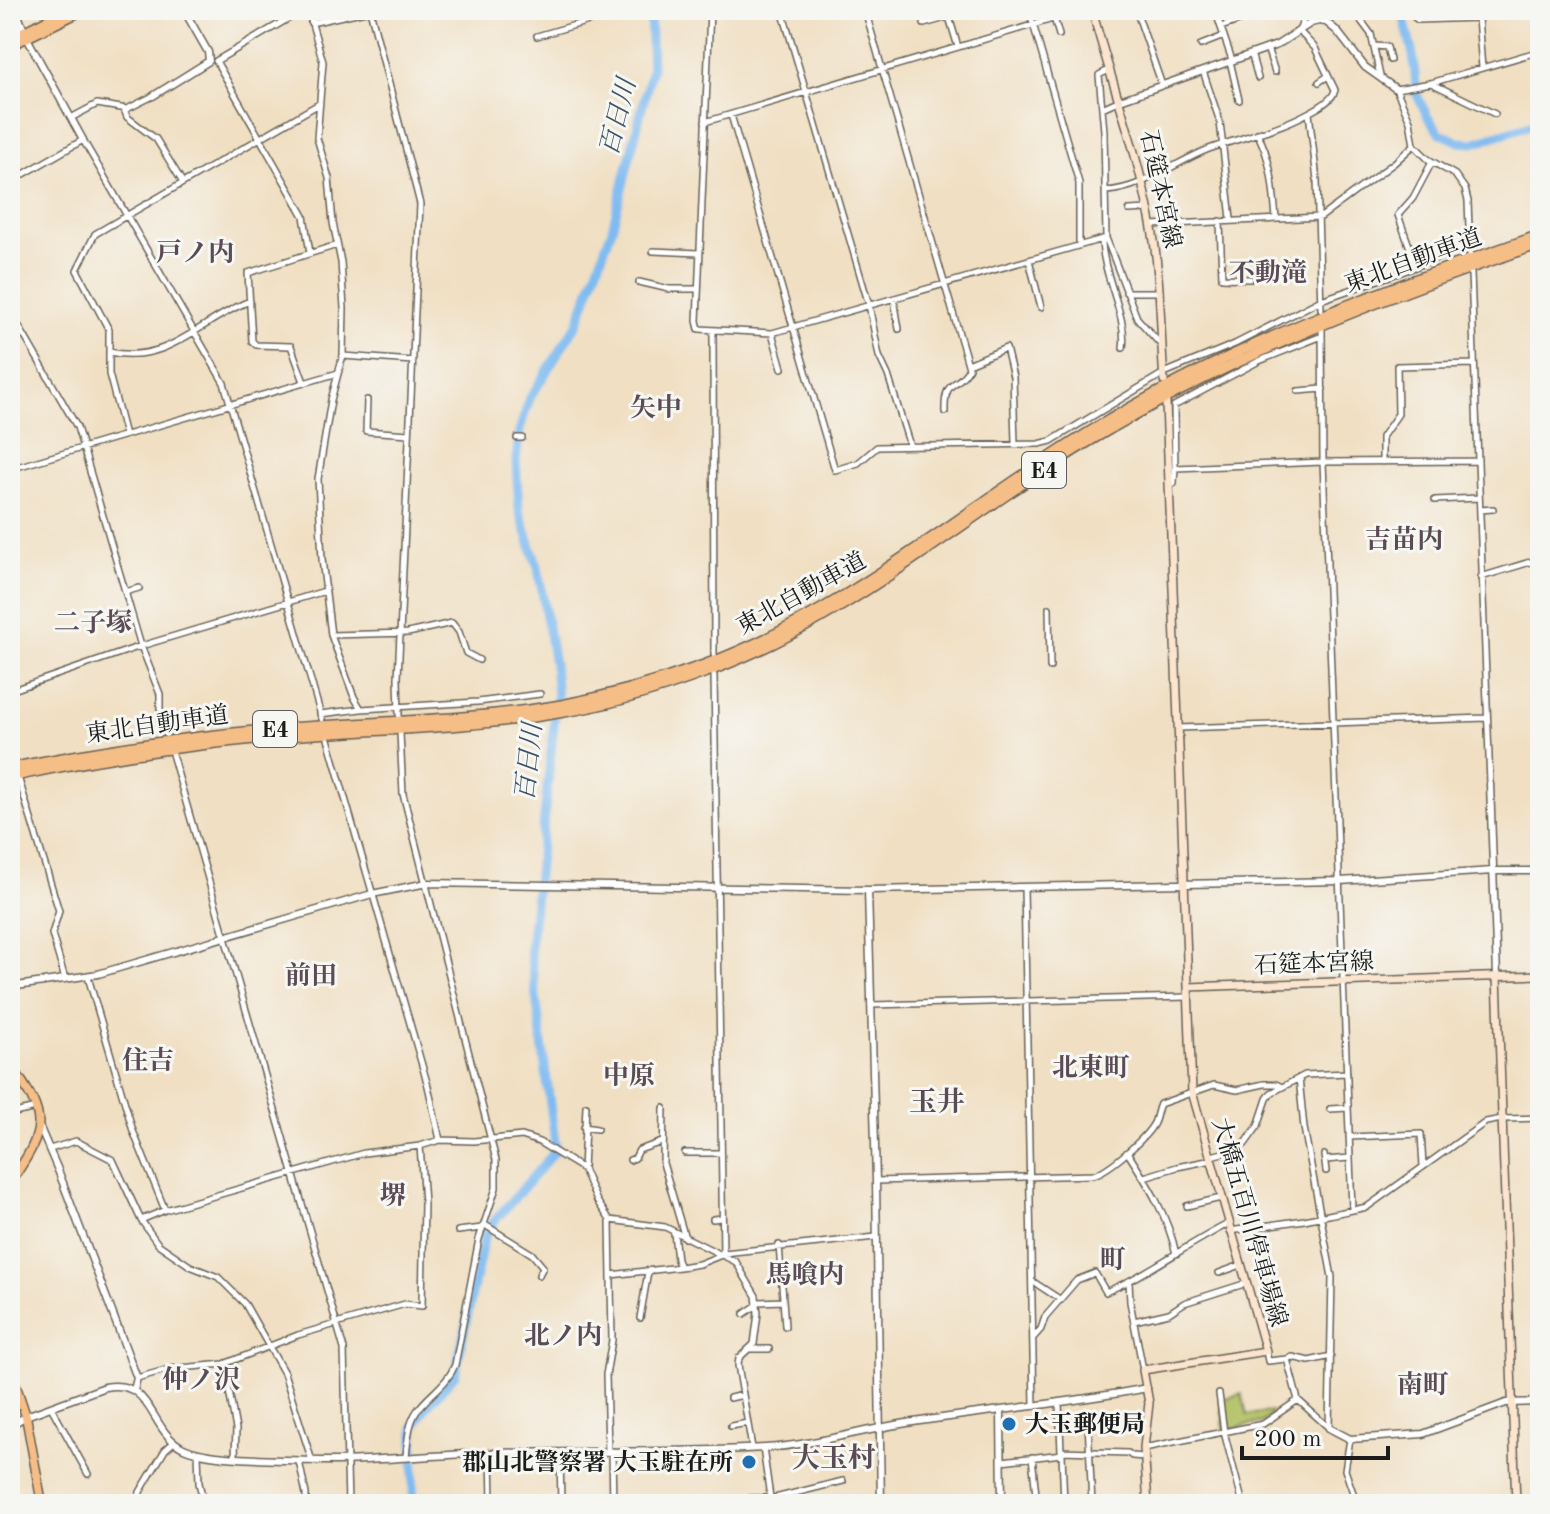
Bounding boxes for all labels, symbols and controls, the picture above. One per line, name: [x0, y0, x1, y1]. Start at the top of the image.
water label: 百日川: [595, 73, 642, 158]
street label: 石筵本宮線: [1135, 128, 1186, 251]
street label: 東北自動車道: [1341, 223, 1485, 298]
district label: 戸ノ内: [156, 238, 234, 267]
district label: 不動滝: [1229, 258, 1307, 287]
district label: 矢中: [630, 393, 682, 422]
road number: E4: [1022, 452, 1066, 488]
district label: 吉苗内: [1365, 525, 1443, 554]
street label: 東北自動車道: [732, 547, 871, 640]
district label: 二子塚: [54, 609, 132, 637]
street label: 東北自動車道: [84, 701, 230, 748]
road number: E4: [253, 711, 297, 747]
water label: 百日川: [511, 719, 547, 802]
street label: 石筵本宮線: [1254, 948, 1374, 979]
district label: 前田: [285, 961, 337, 990]
district label: 住吉: [122, 1046, 174, 1075]
district label: 北東町: [1052, 1053, 1130, 1082]
district label: 中原: [603, 1061, 655, 1090]
district label: 玉井: [909, 1087, 965, 1118]
street label: 大橋五百川停車場線: [1207, 1115, 1292, 1330]
district label: 堺: [380, 1182, 406, 1210]
district label: 町: [1100, 1246, 1126, 1274]
district label: 馬喰内: [766, 1260, 844, 1289]
district label: 北ノ内: [524, 1321, 602, 1350]
district label: 仲ノ沢: [162, 1365, 240, 1394]
district label: 南町: [1397, 1371, 1449, 1399]
scale bar: [1242, 1410, 1388, 1460]
place label: 大玉郵便局: [1025, 1411, 1145, 1438]
marker: 大玉郵便局: [1000, 1415, 1018, 1433]
text: 200 m: [1254, 1428, 1322, 1452]
district label: 大玉村: [792, 1443, 876, 1474]
place label: 郡山北警察署 大玉駐在所: [462, 1449, 733, 1476]
marker: 郡山北警察署 大玉駐在所: [740, 1453, 758, 1471]

